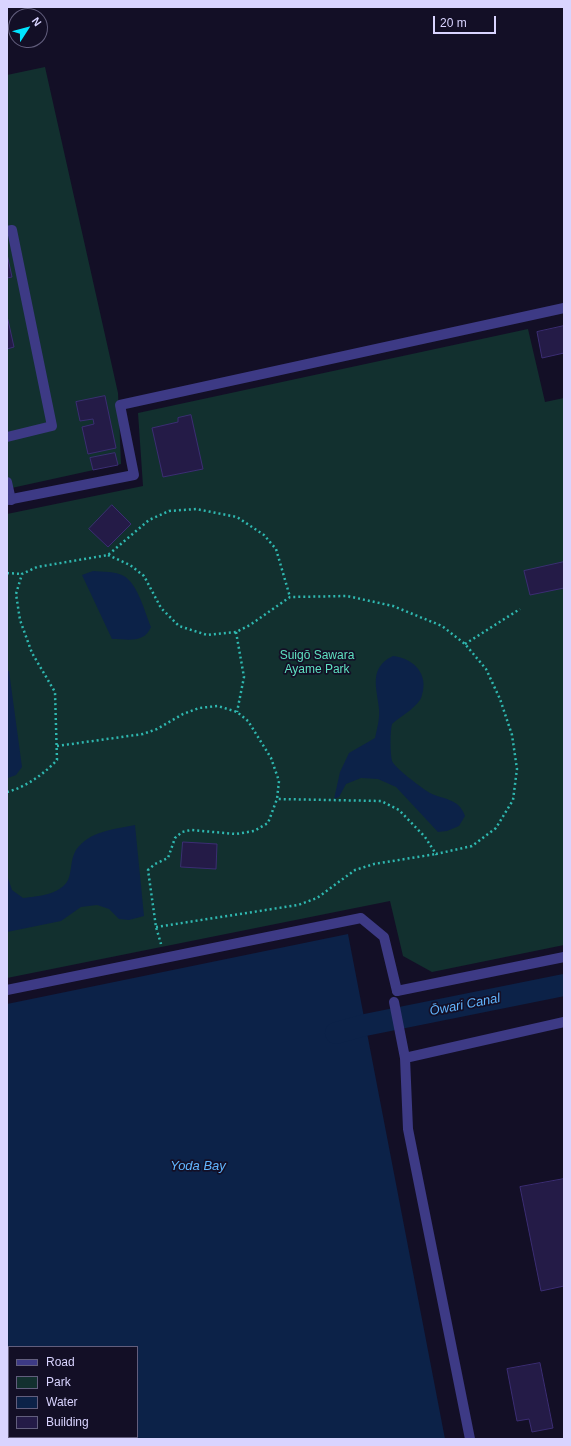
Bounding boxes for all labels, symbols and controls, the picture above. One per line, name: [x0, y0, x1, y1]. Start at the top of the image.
north arrow: [8, 8, 48, 48]
scale bar: [435, 8, 498, 34]
text: N: [30, 15, 44, 28]
text: 20 m: [440, 16, 467, 30]
park label: Suigō Sawara Ayame Park: [280, 649, 354, 677]
water label: Ōwari Canal: [428, 991, 502, 1019]
water label: Yoda Bay: [170, 1158, 226, 1174]
legend: [8, 1346, 138, 1438]
text: Road: [46, 1355, 75, 1369]
text: Park: [46, 1375, 71, 1389]
text: Water: [46, 1395, 78, 1409]
text: Building: [46, 1415, 89, 1429]

